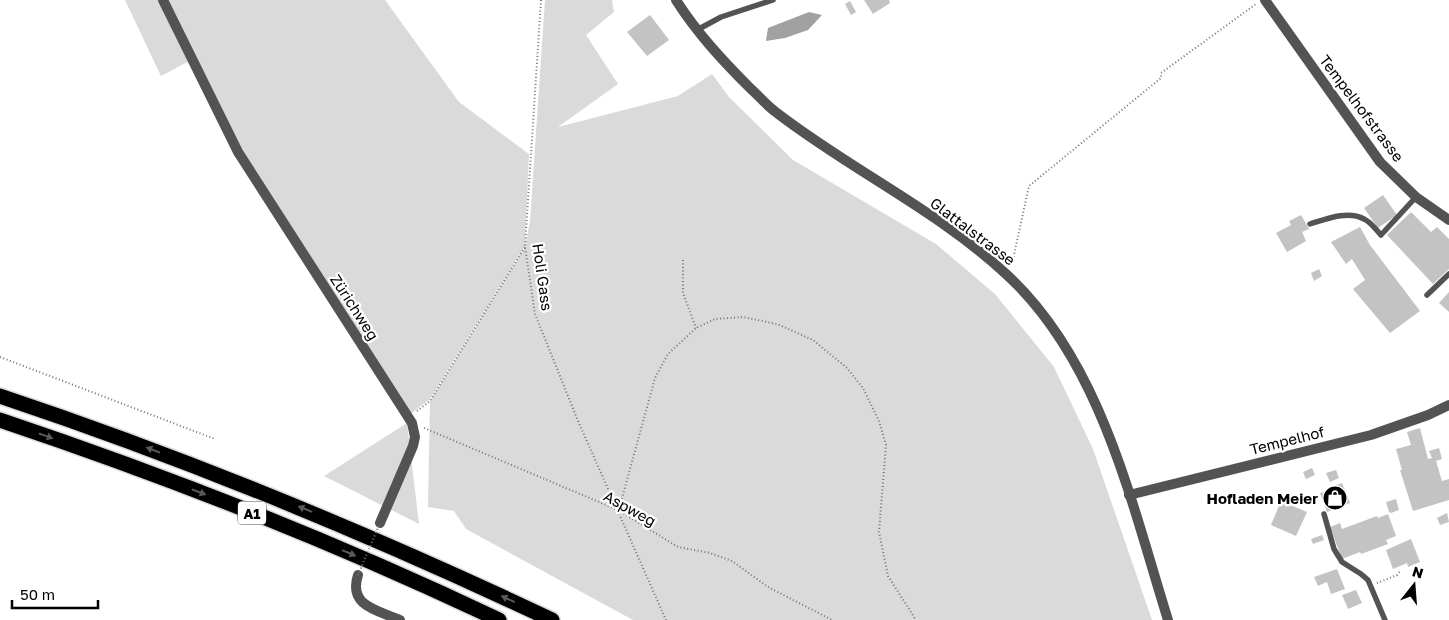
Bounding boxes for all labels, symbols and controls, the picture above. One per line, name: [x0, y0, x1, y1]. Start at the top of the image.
street label: Tempelhofstrasse: [1316, 51, 1408, 165]
street label: Glattalstrasse: [927, 193, 1019, 269]
street label: Holi Gass: [529, 242, 557, 312]
street label: Zürichweg: [327, 271, 383, 343]
street label: Tempelhof: [1248, 422, 1327, 458]
one-way arrow: [39, 432, 54, 440]
one-way arrow: [146, 446, 161, 453]
shop icon: Hofladen Meier: [1322, 485, 1348, 511]
street label: Aspweg: [601, 486, 659, 530]
one-way arrow: [192, 488, 207, 496]
place label: Hofladen Meier: [1207, 489, 1318, 507]
road number: A1: [238, 502, 266, 524]
one-way arrow: [297, 505, 312, 513]
one-way arrow: [342, 550, 356, 558]
north arrow: [1389, 560, 1439, 610]
text: N: [1410, 562, 1426, 582]
scale bar: [12, 578, 99, 610]
text: 50 m: [20, 585, 55, 603]
one-way arrow: [501, 595, 515, 603]

